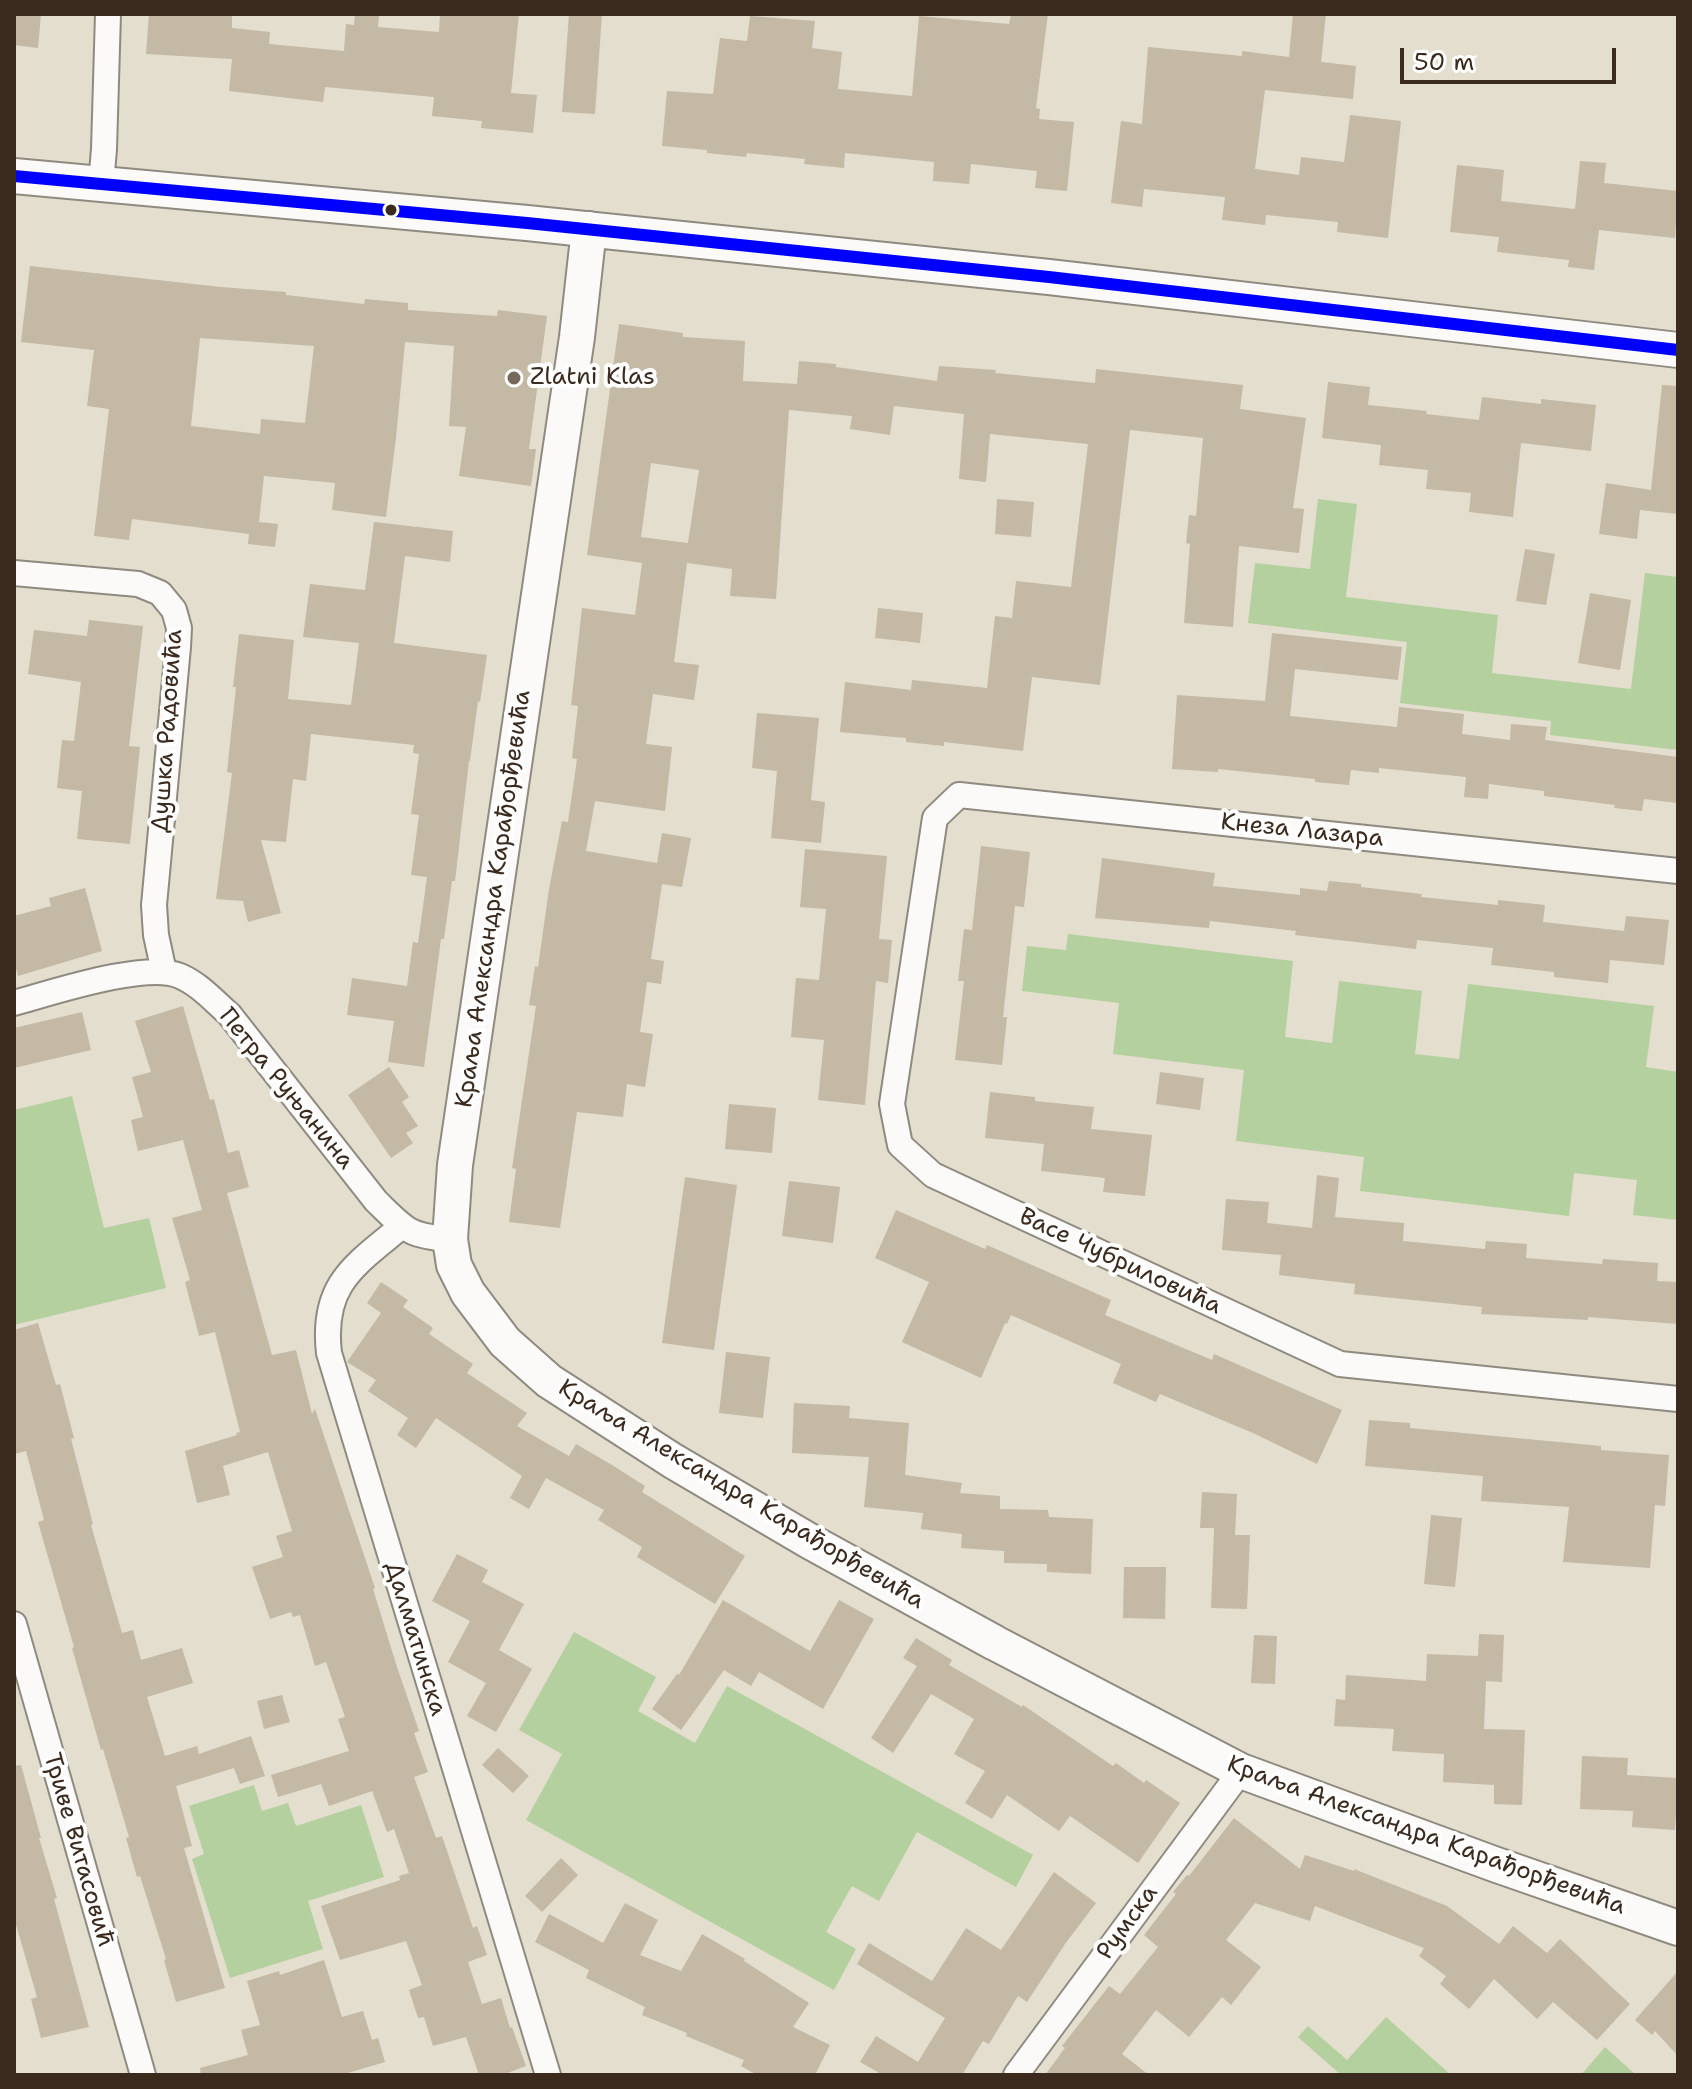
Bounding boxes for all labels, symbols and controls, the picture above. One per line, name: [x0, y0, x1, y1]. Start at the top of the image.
scale bar: [1404, 32, 1620, 82]
text: 50 m: [1414, 46, 1474, 78]
unlabelled marker: [383, 202, 399, 218]
place label: Zlatni Klas: [530, 364, 655, 392]
marker: Zlatni Klas: [505, 369, 523, 387]
street label: Душка Радовића: [147, 628, 189, 834]
street label: Краља Александра Карађорђевића: [450, 688, 538, 1110]
street label: Кнеза Лазара: [1219, 808, 1385, 854]
street label: Петра Руњанина: [212, 1003, 360, 1175]
street label: Васе Чубриловића: [1014, 1202, 1226, 1322]
street label: Краља Александра Карађорђевића: [553, 1374, 929, 1616]
street label: Далматинска: [378, 1558, 452, 1720]
street label: Триве Витасовић: [37, 1750, 119, 1950]
street label: Краља Александра Карађорђевића: [1223, 1750, 1629, 1922]
street label: Румска: [1091, 1880, 1165, 1966]

